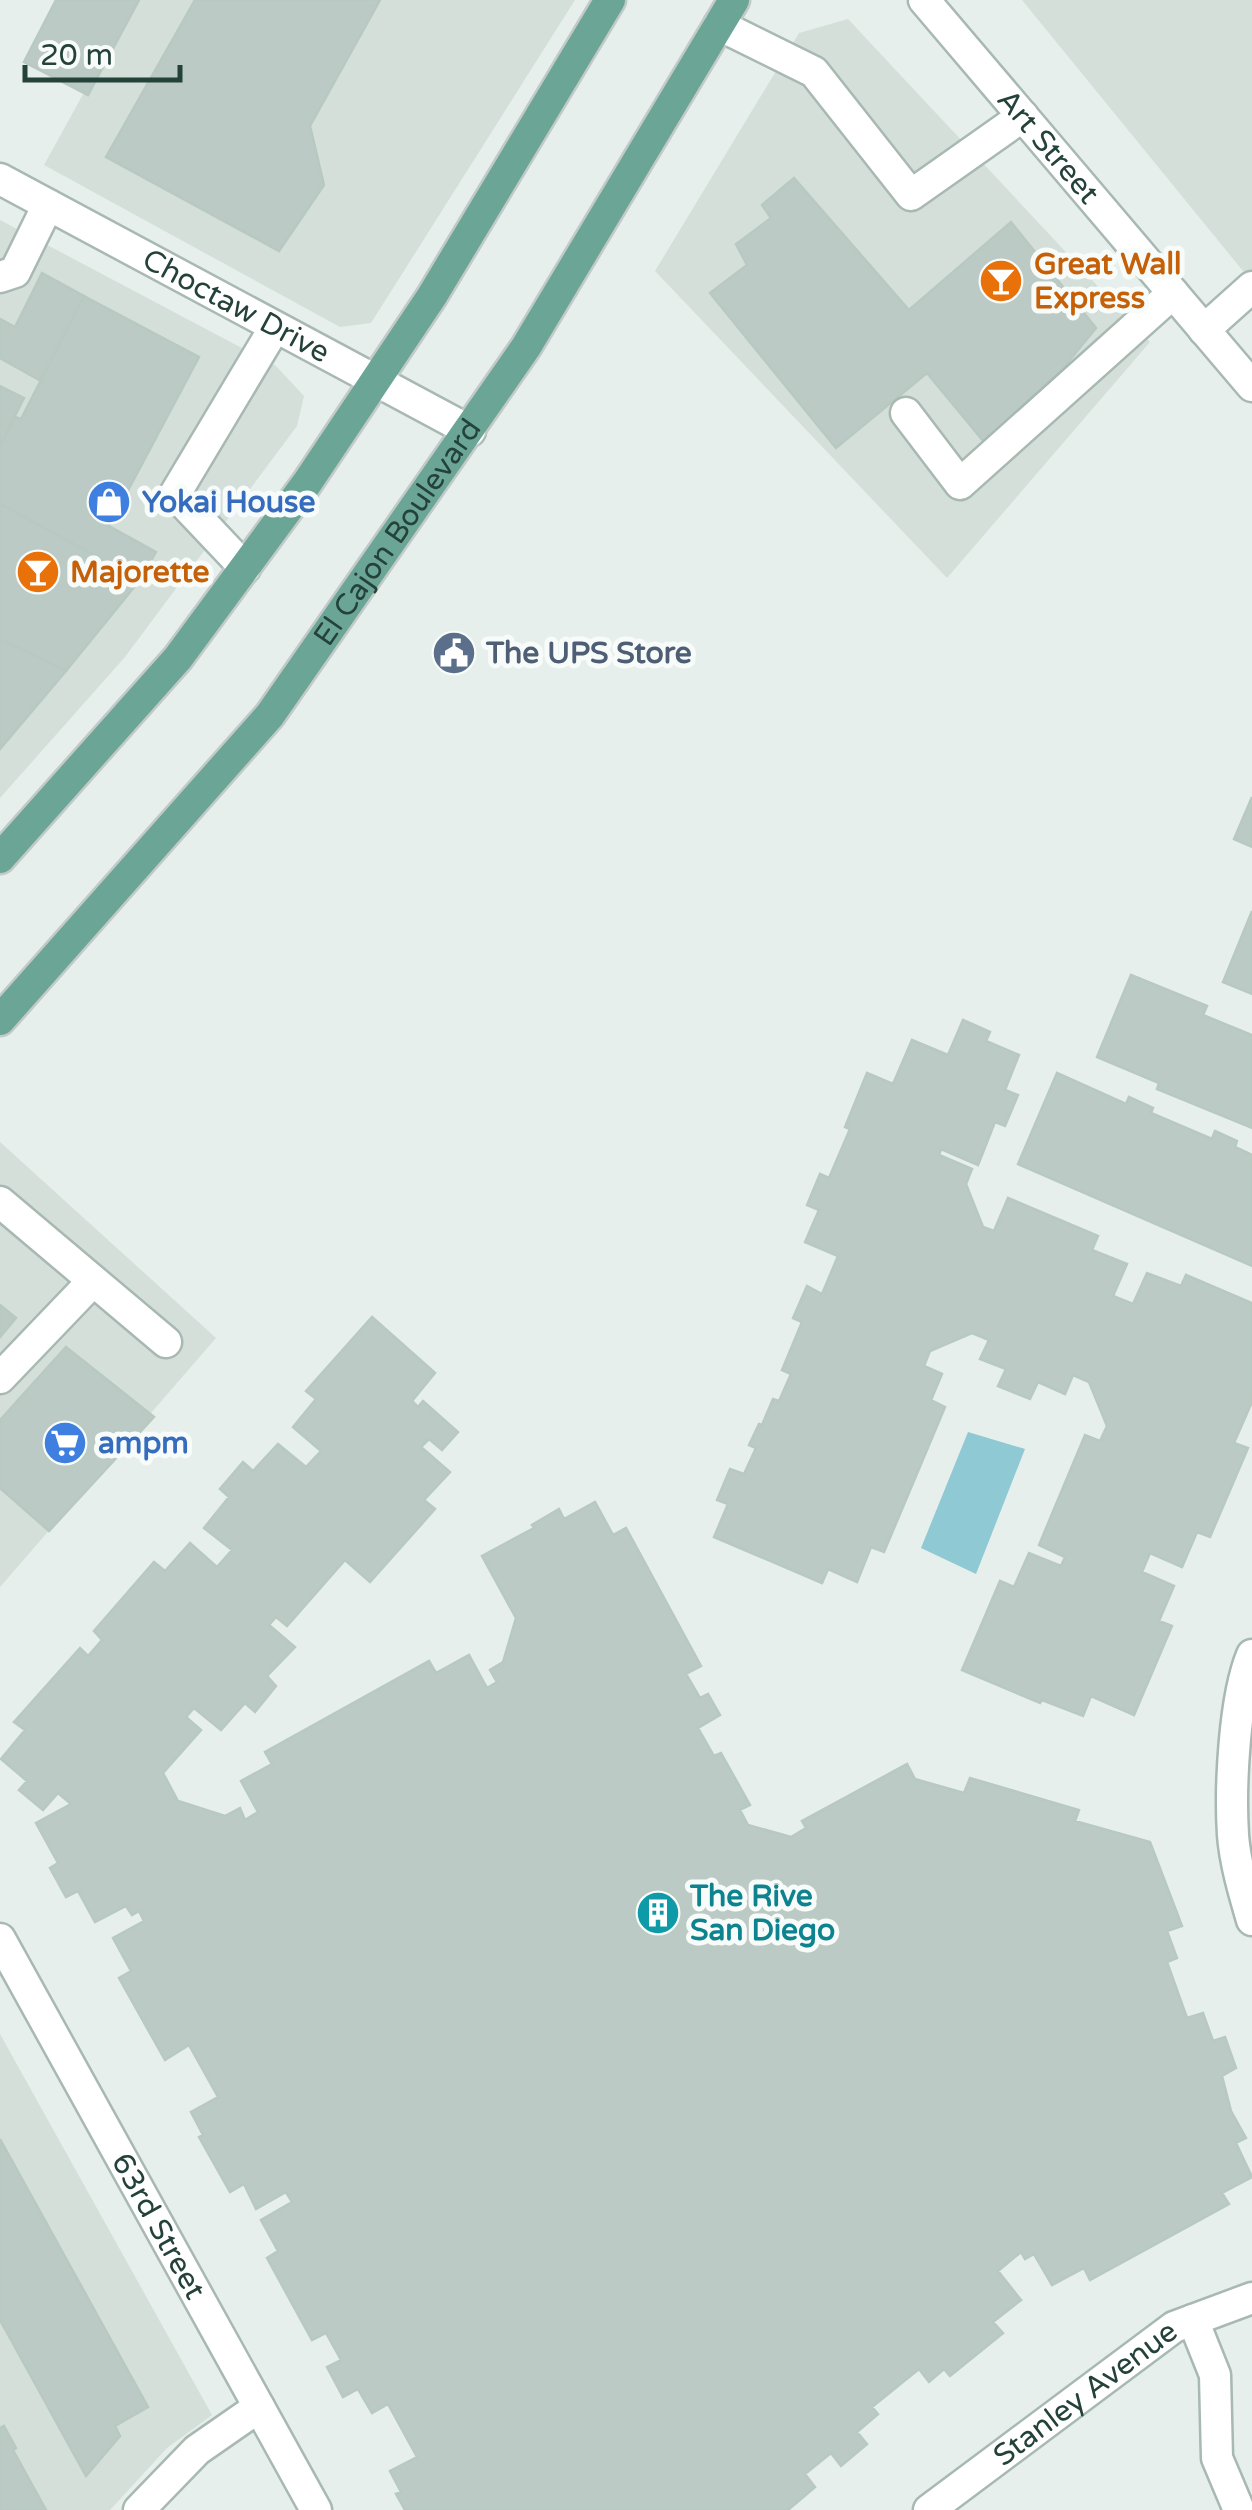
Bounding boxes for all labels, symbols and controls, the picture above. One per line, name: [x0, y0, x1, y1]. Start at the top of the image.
scale bar: [25, 20, 180, 82]
text: 20 m: [40, 37, 113, 74]
street label: Art Street: [989, 81, 1107, 211]
street label: Choctaw Drive: [136, 240, 336, 371]
place label: Great Wall Express: [1034, 246, 1181, 317]
bar icon: Great Wall Express: [978, 258, 1024, 304]
street label: El Cajon Boulevard: [305, 412, 489, 653]
shop icon: Yokai House: [86, 479, 132, 525]
place label: Yokai House: [142, 484, 315, 521]
bar icon: Majorette: [15, 549, 61, 595]
place label: Majorette: [70, 554, 209, 591]
public building icon: The UPS Store: [431, 630, 477, 676]
place label: The UPS Store: [485, 635, 692, 672]
supermarket icon: ampm: [42, 1420, 88, 1466]
place label: ampm: [98, 1425, 189, 1462]
place label: The Rive San Diego: [689, 1878, 835, 1949]
building icon: The Rive San Diego: [635, 1890, 681, 1936]
street label: 63rd Street: [104, 2146, 214, 2305]
street label: Stanley Avenue: [986, 2313, 1184, 2474]

